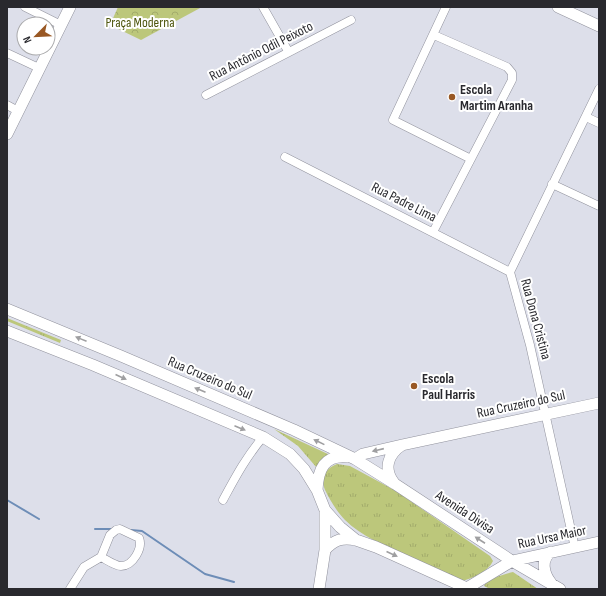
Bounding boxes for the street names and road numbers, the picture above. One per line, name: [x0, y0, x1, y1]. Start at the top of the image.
street label: Rua Antônio Odil Peixoto: [206, 17, 316, 84]
street label: Rua Padre Lima: [369, 178, 439, 226]
street label: Rua Dona Cristina: [517, 277, 555, 361]
street label: Rua Cruzeiro do Sul: [165, 353, 255, 403]
street label: Rua Cruzeiro do Sul: [475, 386, 567, 422]
street label: Avenida Divisa: [432, 486, 498, 537]
street label: Rua Ursa Maior: [516, 521, 588, 553]

